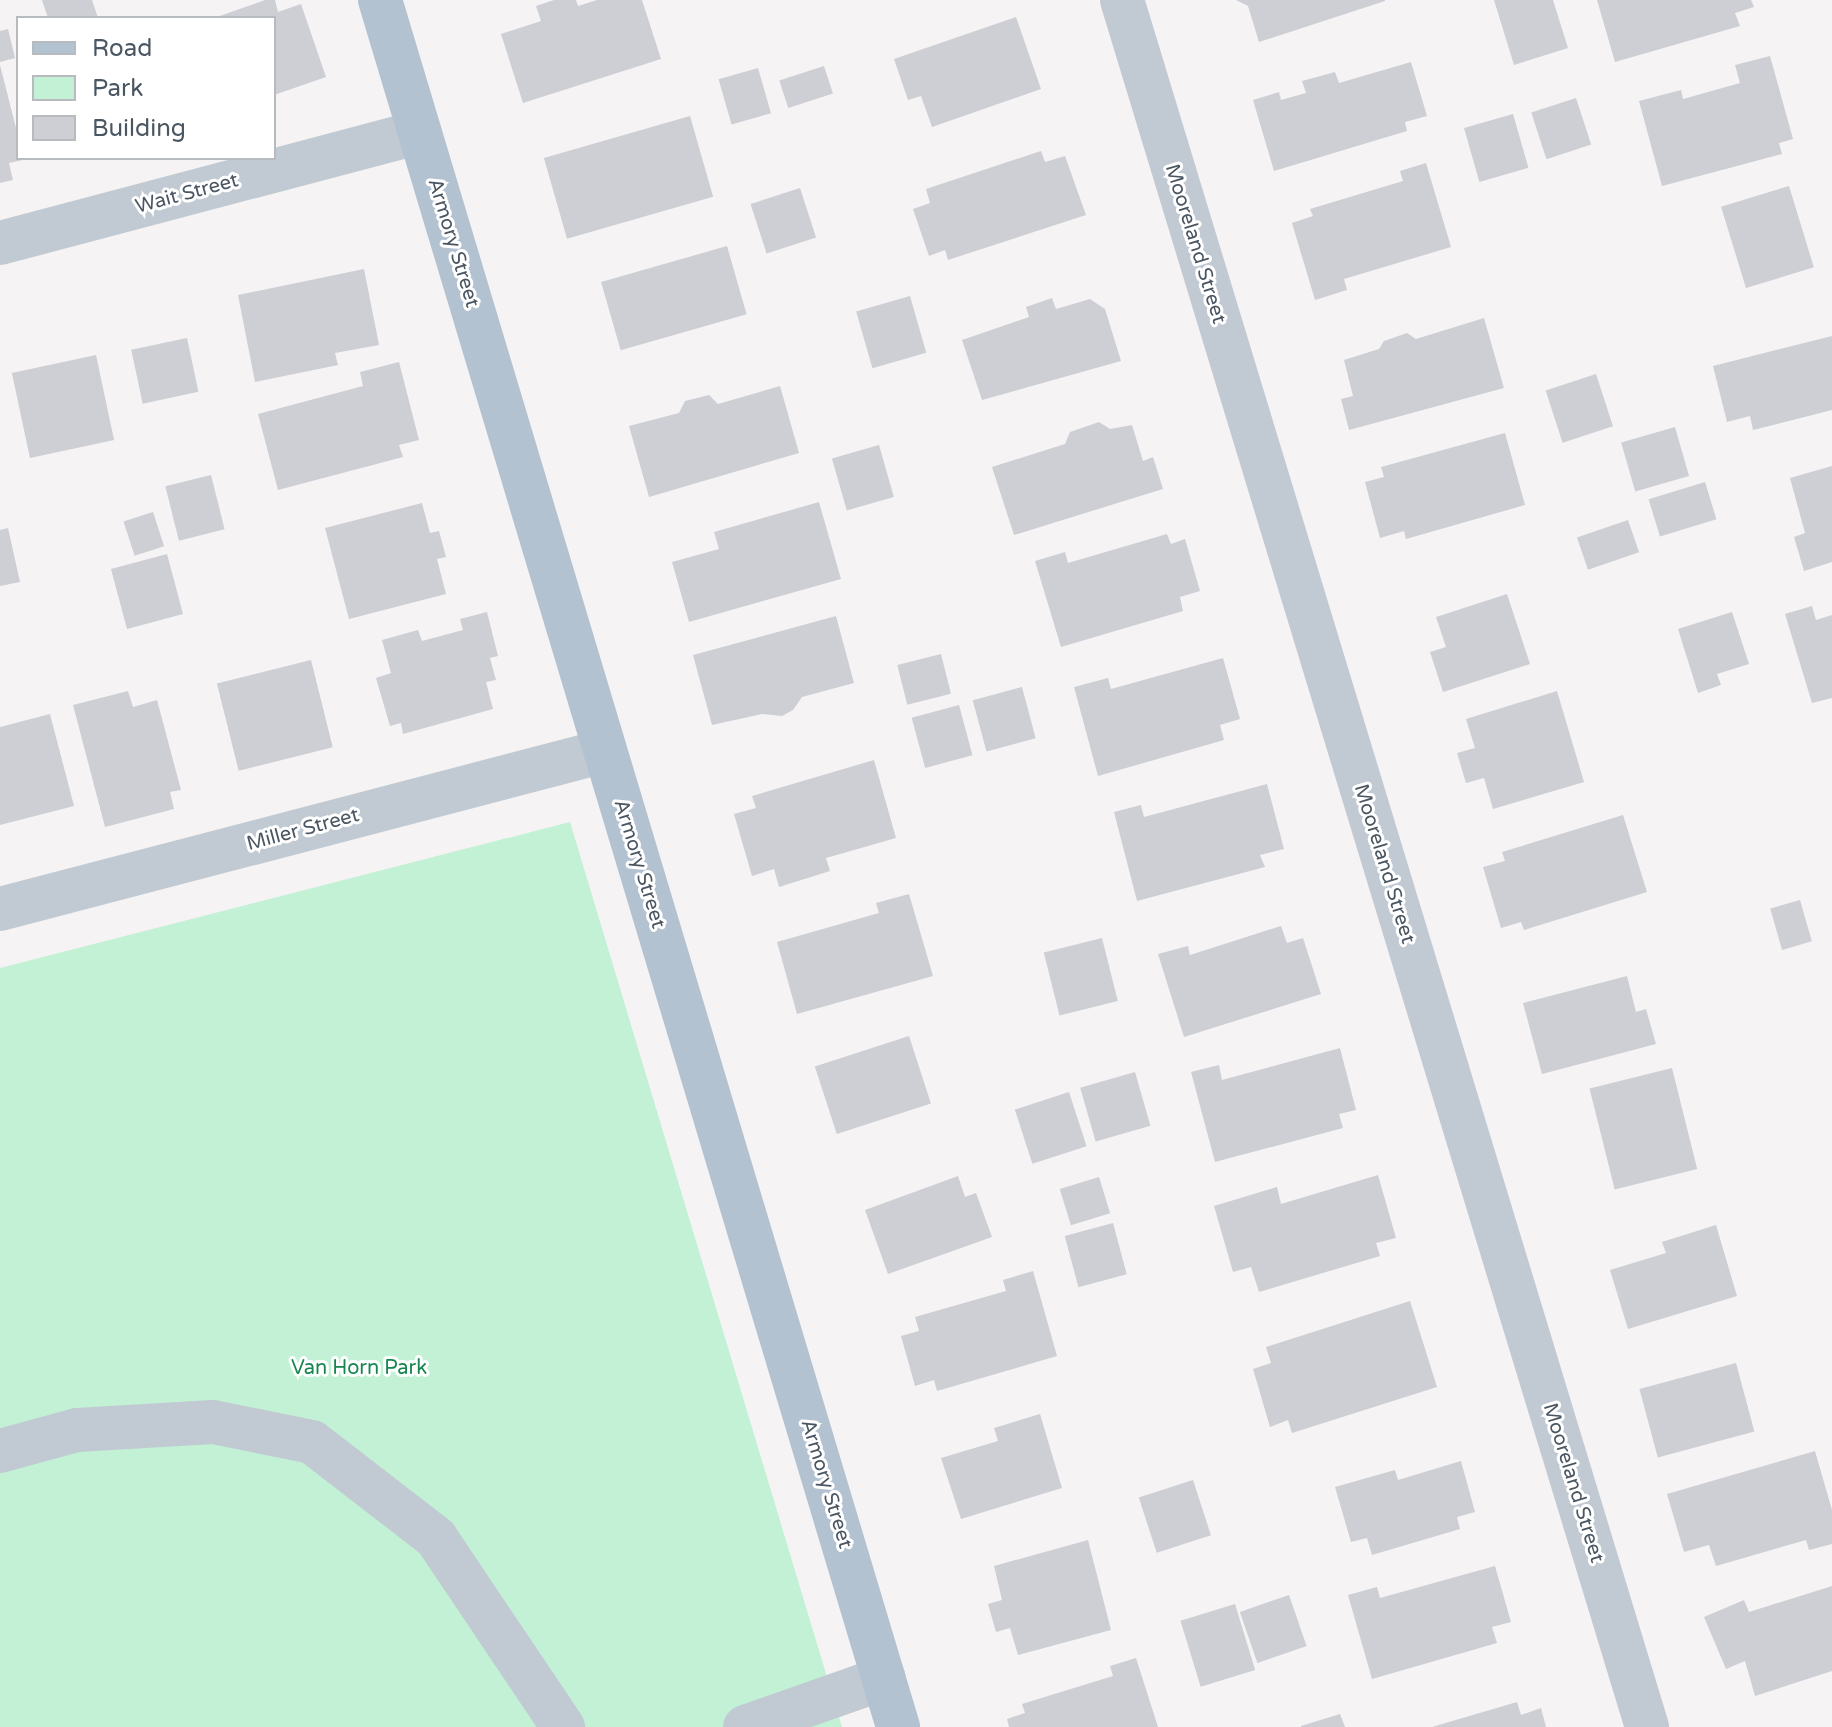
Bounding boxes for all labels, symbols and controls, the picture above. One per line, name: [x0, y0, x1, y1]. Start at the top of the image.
legend: [16, 16, 276, 160]
text: Road: [92, 34, 152, 63]
text: Park: [92, 74, 143, 103]
text: Building: [92, 114, 186, 143]
street label: Mooreland Street: [1159, 161, 1231, 327]
street label: Wait Street: [133, 169, 241, 219]
street label: Armory Street: [422, 176, 484, 310]
street label: Mooreland Street: [1348, 781, 1420, 947]
street label: Armory Street: [608, 797, 670, 931]
street label: Miller Street: [244, 803, 362, 857]
park label: Van Horn Park: [291, 1356, 427, 1380]
street label: Mooreland Street: [1537, 1400, 1609, 1566]
street label: Armory Street: [795, 1417, 857, 1551]

